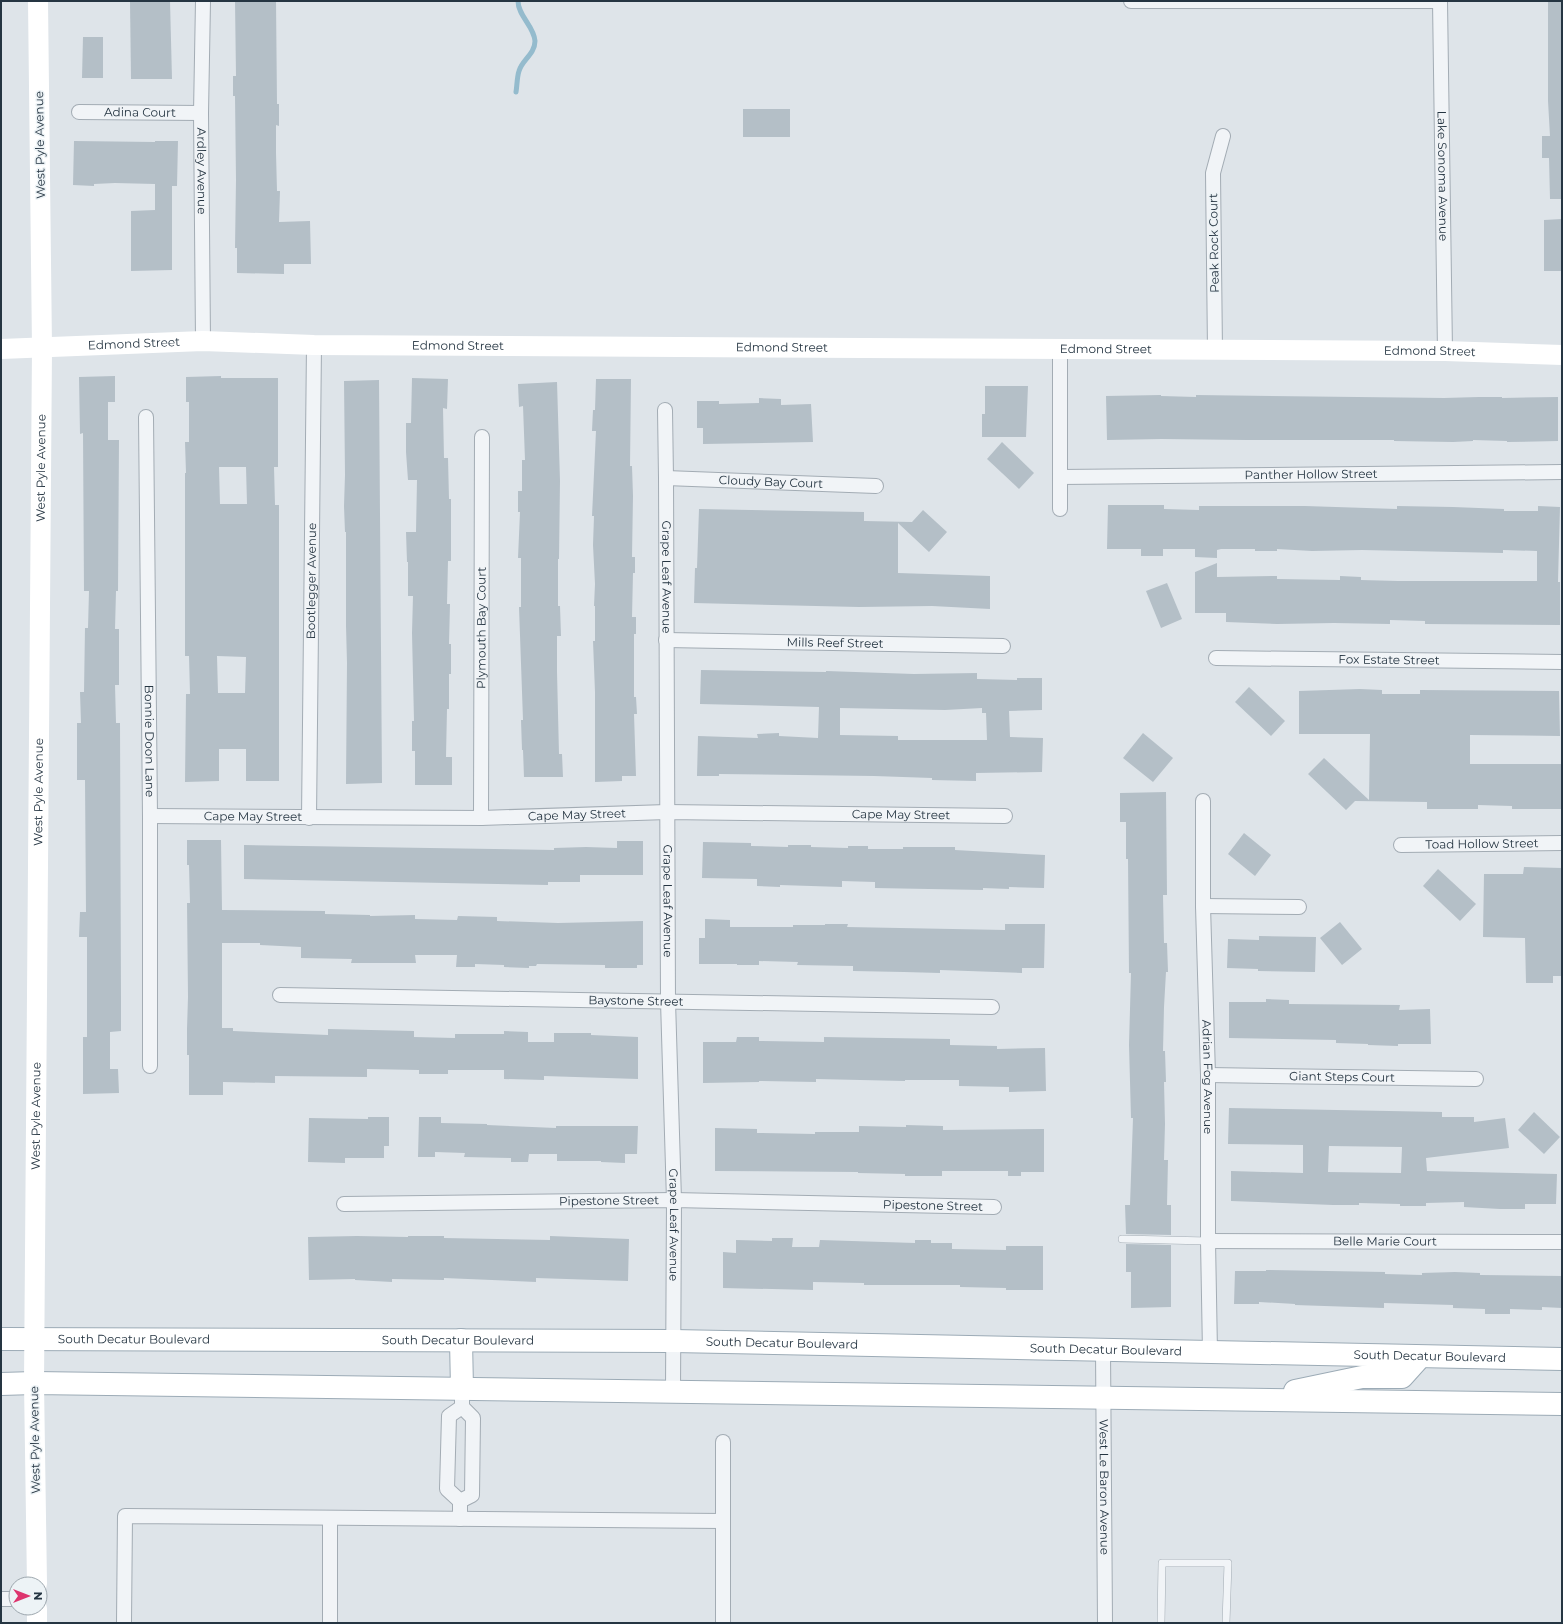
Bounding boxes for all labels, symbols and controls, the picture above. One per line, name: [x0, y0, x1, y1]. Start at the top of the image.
street label: West Pyle Avenue: [31, 91, 48, 199]
street label: Adina Court: [104, 104, 176, 120]
street label: Lake Sonoma Avenue: [1435, 111, 1451, 241]
street label: Ardley Avenue: [194, 127, 210, 214]
street label: Peak Rock Court: [1205, 193, 1222, 293]
street label: Edmond Street: [88, 334, 180, 353]
street label: Edmond Street: [412, 338, 504, 353]
street label: Edmond Street: [736, 339, 828, 355]
street label: Edmond Street: [1060, 341, 1152, 356]
street label: Edmond Street: [1384, 343, 1476, 359]
street label: West Pyle Avenue: [33, 414, 48, 522]
street label: Panther Hollow Street: [1244, 466, 1378, 482]
street label: Cloudy Bay Court: [718, 472, 824, 491]
street label: Grape Leaf Avenue: [659, 520, 675, 634]
street label: Bootlegger Avenue: [303, 523, 319, 639]
street label: Plymouth Bay Court: [473, 567, 489, 689]
street label: Mills Reef Street: [786, 634, 884, 651]
street label: Fox Estate Street: [1338, 651, 1440, 668]
street label: Bonnie Doon Lane: [142, 685, 158, 797]
street label: West Pyle Avenue: [30, 738, 46, 846]
street label: Cape May Street: [528, 805, 626, 823]
street label: Cape May Street: [852, 806, 950, 822]
street label: Cape May Street: [204, 808, 302, 824]
street label: Toad Hollow Street: [1425, 835, 1539, 852]
street label: Grape Leaf Avenue: [660, 844, 676, 958]
street label: Baystone Street: [588, 992, 684, 1009]
street label: Adrian Fog Avenue: [1199, 1019, 1216, 1134]
street label: West Pyle Avenue: [28, 1062, 43, 1170]
street label: Giant Steps Court: [1289, 1068, 1395, 1085]
street label: Grape Leaf Avenue: [666, 1168, 682, 1281]
street label: Pipestone Street: [559, 1192, 659, 1208]
street label: Pipestone Street: [883, 1197, 983, 1214]
street label: Belle Marie Court: [1333, 1233, 1437, 1249]
street label: South Decatur Boulevard: [58, 1331, 210, 1347]
street label: South Decatur Boulevard: [382, 1332, 534, 1348]
street label: South Decatur Boulevard: [706, 1334, 858, 1352]
street label: South Decatur Boulevard: [1030, 1340, 1182, 1358]
street label: South Decatur Boulevard: [1354, 1347, 1506, 1365]
street label: West Pyle Avenue: [26, 1386, 43, 1494]
street label: West Le Baron Avenue: [1097, 1419, 1113, 1555]
north arrow: [8, 1576, 48, 1616]
text: N: [31, 1592, 45, 1600]

